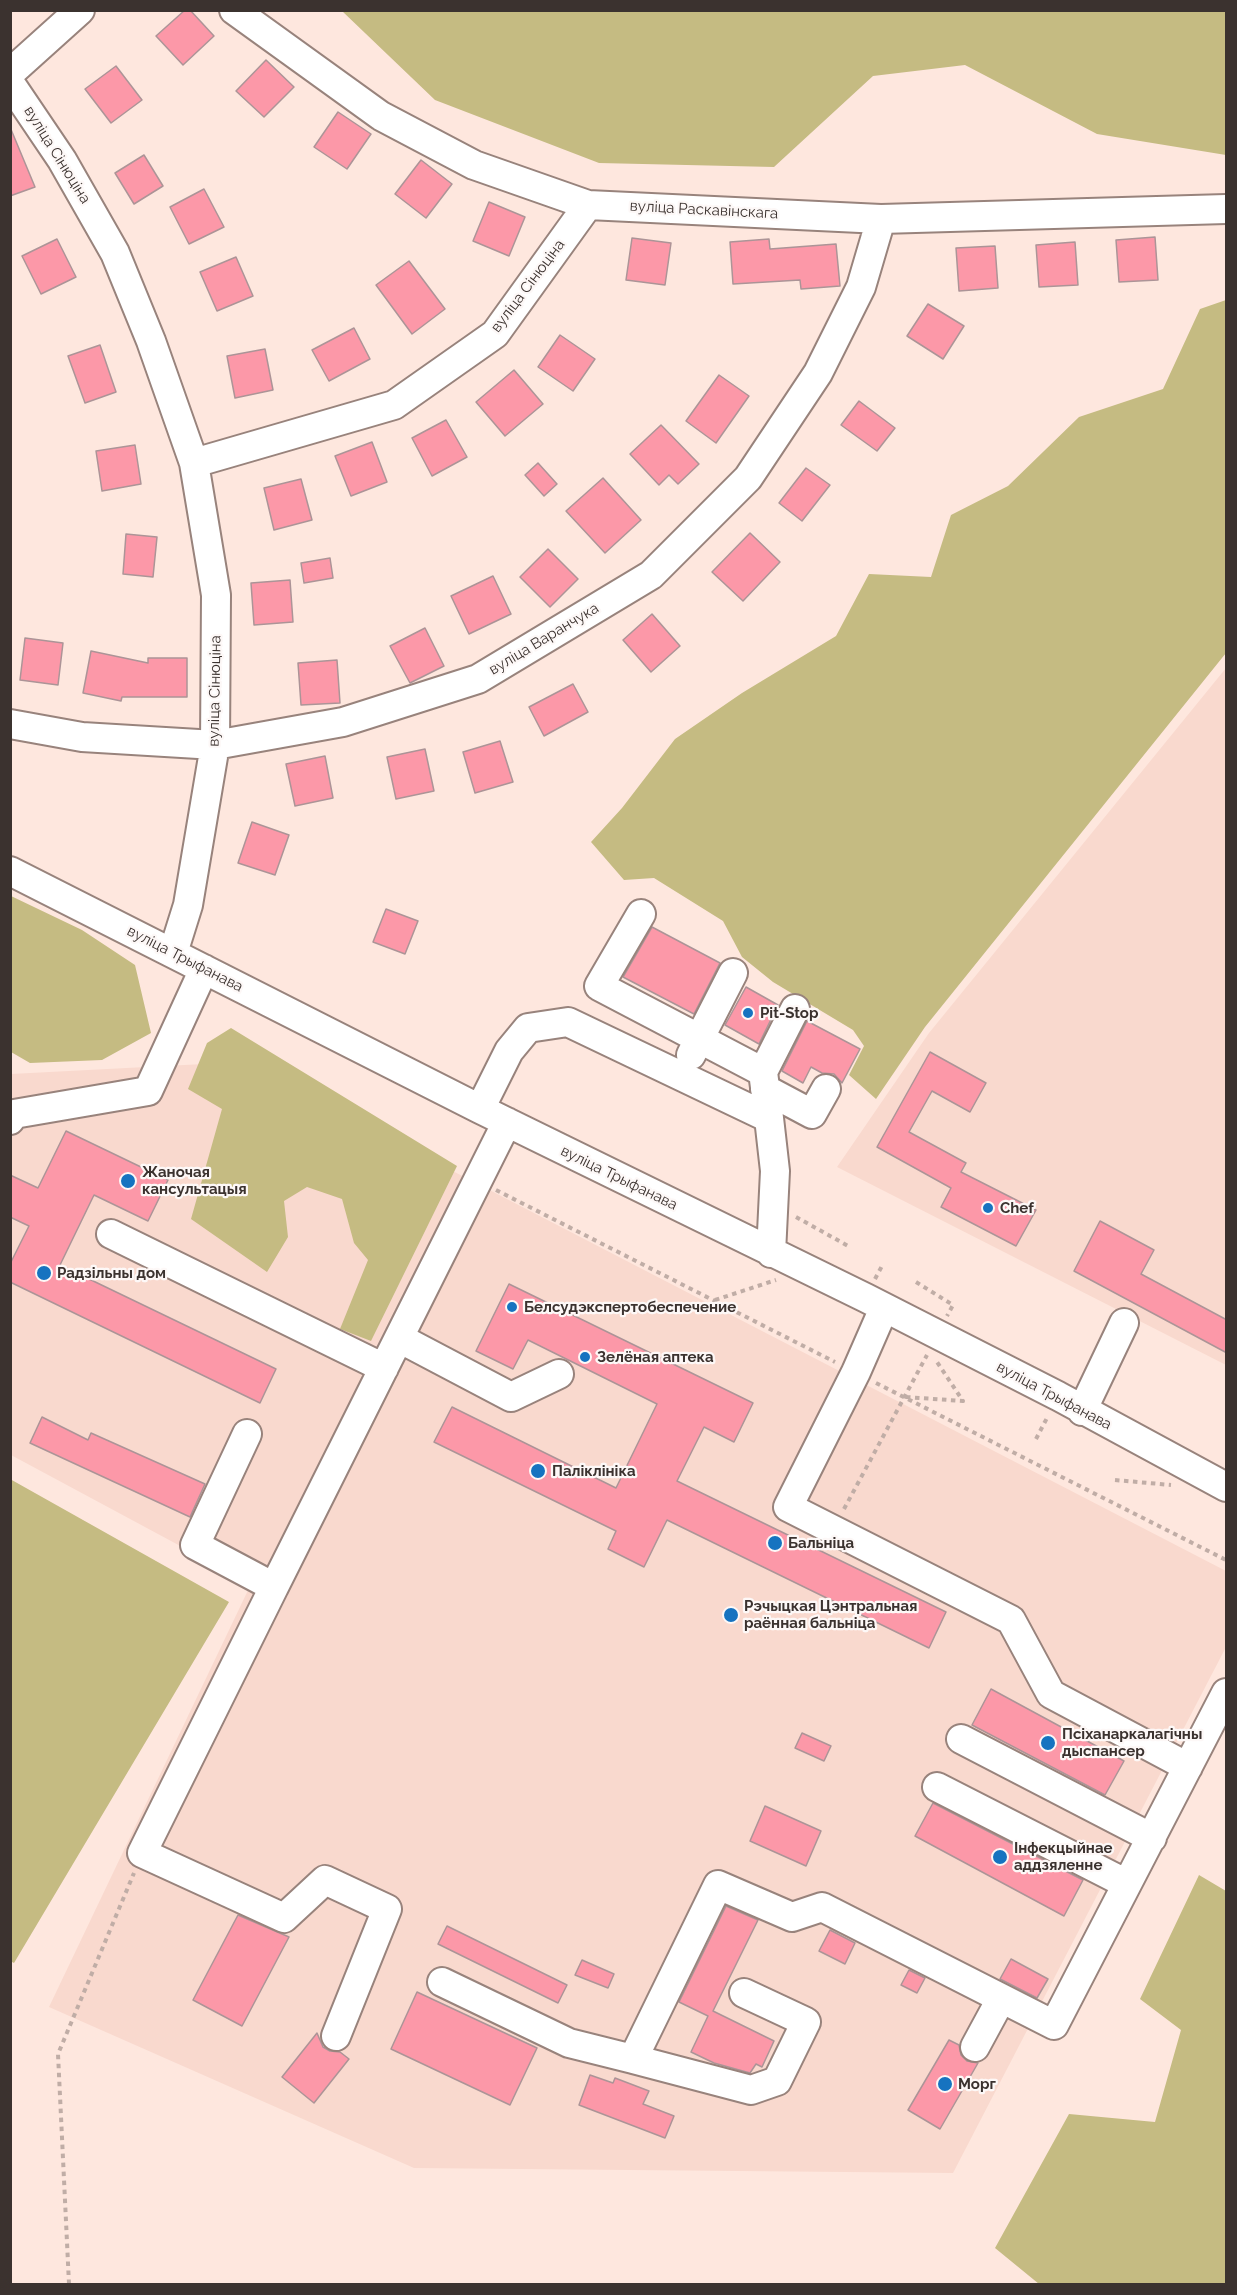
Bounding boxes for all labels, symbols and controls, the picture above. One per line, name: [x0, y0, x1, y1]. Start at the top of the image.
street label: вуліца Сінюціна: [20, 103, 94, 207]
street label: вуліца Раскавінскага: [629, 197, 779, 223]
street label: вуліца Сінюціна: [487, 236, 569, 336]
street label: вуліца Варанчука: [486, 599, 602, 679]
street label: вуліца Сінюціна: [205, 635, 225, 747]
street label: вуліца Трыфанава: [124, 922, 246, 996]
place label: Pit-Stop: [760, 1004, 818, 1022]
marker: Pit-Stop: [741, 1006, 755, 1020]
street label: вуліца Трыфанава: [558, 1142, 680, 1214]
place label: Жаночая кансультацыя: [142, 1163, 247, 1198]
marker: Жаночая кансультацыя: [119, 1172, 137, 1190]
place label: Chef: [1000, 1199, 1034, 1217]
marker: Chef: [981, 1201, 995, 1215]
marker: Радзільны дом: [35, 1264, 53, 1282]
place label: Радзільны дом: [57, 1264, 166, 1282]
place label: Белсудэкспертобеспечение: [524, 1298, 736, 1316]
marker: Белсудэкспертобеспечение: [505, 1300, 519, 1314]
place label: Зелёная аптека: [597, 1348, 714, 1366]
marker: Зелёная аптека: [578, 1350, 592, 1364]
street label: вуліца Трыфанава: [993, 1358, 1115, 1434]
marker: Паліклініка: [529, 1462, 547, 1480]
place label: Паліклініка: [552, 1462, 636, 1480]
marker: Бальніца: [766, 1534, 784, 1552]
place label: Бальніца: [788, 1534, 854, 1552]
place label: Рэчыцкая Цэнтральная раённая бальніца: [744, 1597, 917, 1632]
marker: Рэчыцкая Цэнтральная раённая бальніца: [722, 1606, 740, 1624]
place label: Псіханаркалагічны дыспансер: [1062, 1725, 1202, 1760]
marker: Псіханаркалагічны дыспансер: [1039, 1734, 1057, 1752]
place label: Інфекцыйнае аддзяленне: [1014, 1839, 1112, 1874]
marker: Інфекцыйнае аддзяленне: [991, 1848, 1009, 1866]
marker: Морг: [936, 2075, 954, 2093]
place label: Морг: [958, 2075, 996, 2093]

